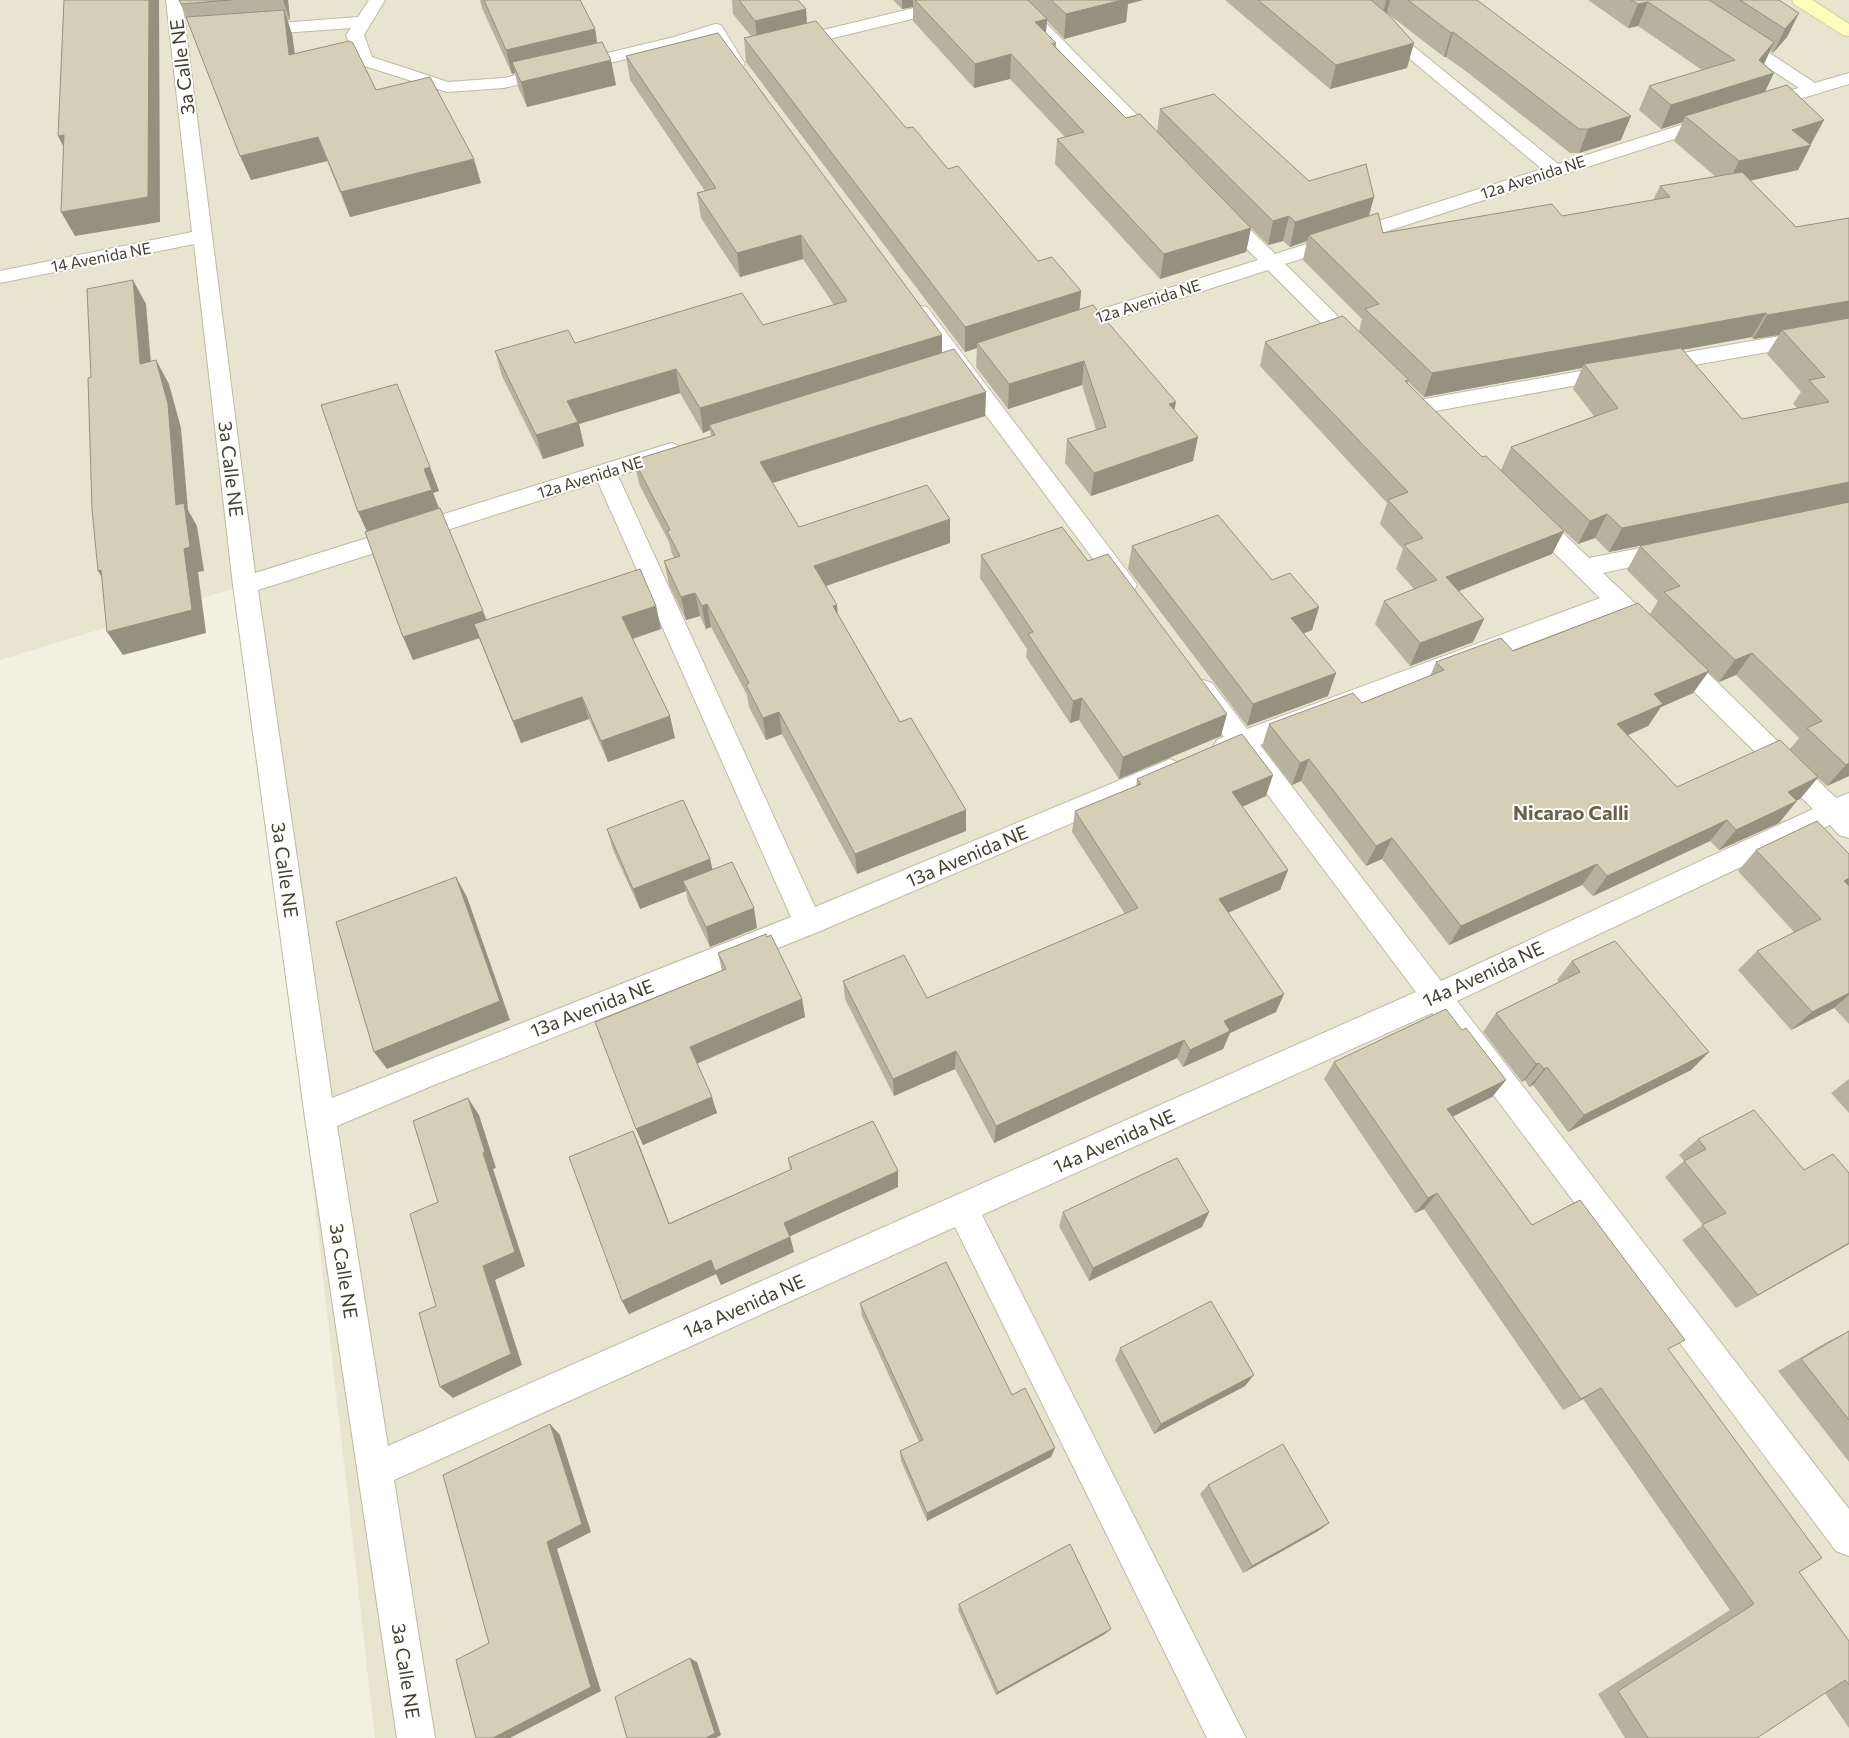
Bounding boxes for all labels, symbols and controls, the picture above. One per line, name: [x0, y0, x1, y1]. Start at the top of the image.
street label: 3a Calle NE: [164, 18, 199, 116]
street label: 12a Avenida NE: [1478, 151, 1588, 202]
street label: 14 Avenida NE: [49, 237, 153, 276]
street label: 12a Avenida NE: [1093, 275, 1203, 326]
street label: 3a Calle NE: [214, 420, 249, 518]
street label: 12a Avenida NE: [535, 451, 645, 502]
district label: Nicarao Calli: [1513, 800, 1629, 824]
street label: 13a Avenida NE: [902, 820, 1031, 892]
street label: 3a Calle NE: [267, 821, 304, 919]
street label: 14a Avenida NE: [1419, 935, 1547, 1012]
street label: 13a Avenida NE: [527, 973, 657, 1042]
street label: 14a Avenida NE: [1049, 1103, 1178, 1178]
street label: 3a Calle NE: [326, 1222, 363, 1320]
street label: 14a Avenida NE: [679, 1268, 808, 1343]
street label: 3a Calle NE: [388, 1622, 425, 1720]

